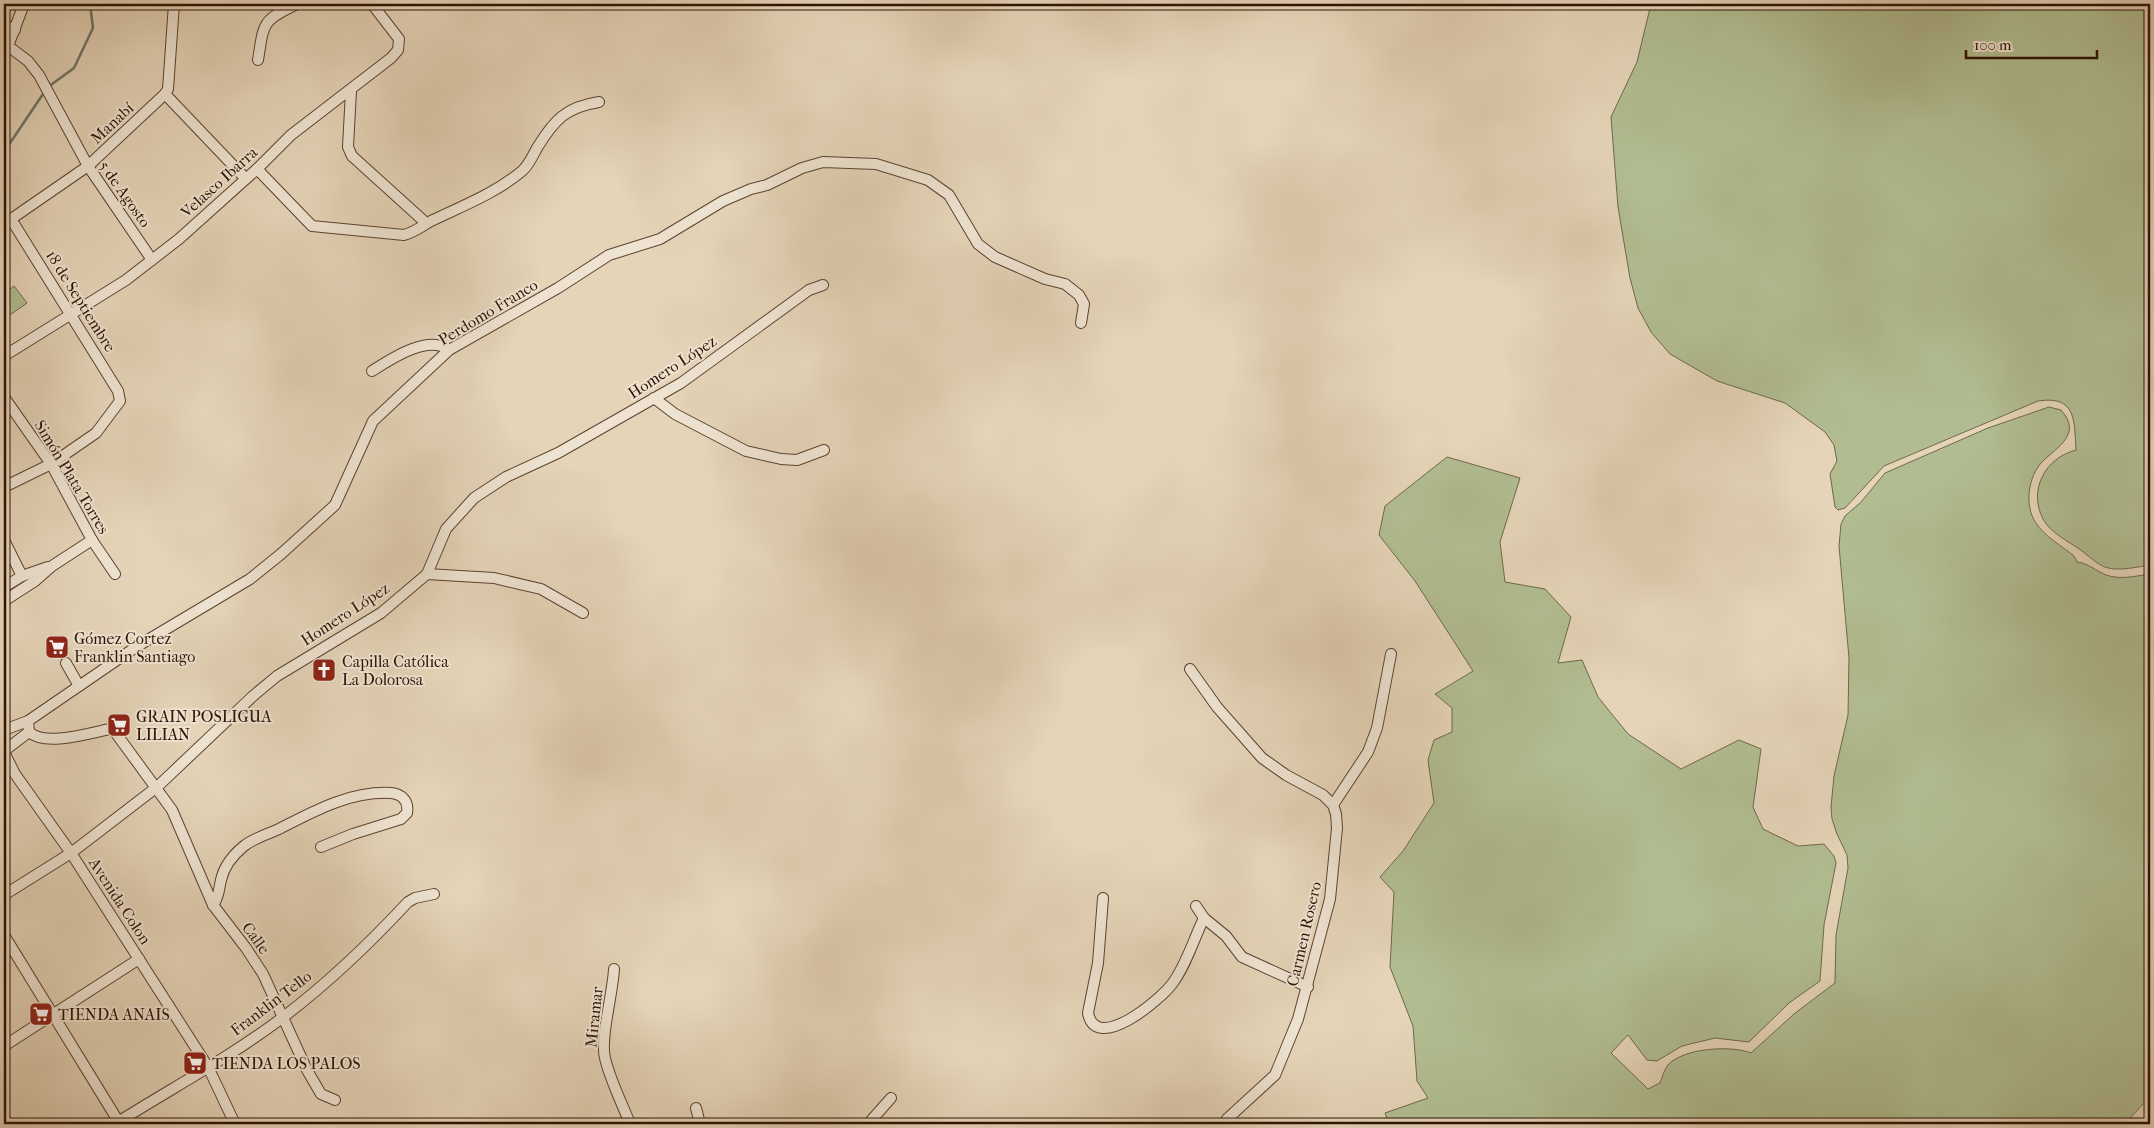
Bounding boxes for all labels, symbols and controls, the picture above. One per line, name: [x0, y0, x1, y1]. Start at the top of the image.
scale bar: [1966, 28, 2098, 60]
text: 100 m: [1974, 36, 2012, 54]
street label: Manabí: [87, 98, 138, 148]
street label: Velasco Ibarra: [176, 142, 262, 222]
street label: 5 de Agosto: [95, 157, 155, 231]
street label: 18 de Septiembre: [42, 247, 120, 355]
street label: Perdomo Franco: [435, 275, 541, 349]
street label: Homero López: [624, 331, 720, 403]
street label: Simón Plata Torres: [30, 417, 114, 537]
street label: Homero López: [297, 578, 393, 650]
place label: Gómez Cortez Franklin Santiago: [74, 629, 195, 666]
supermarket icon: Gómez Cortez Franklin Santiago: [44, 634, 70, 660]
place label: Capilla Católica La Dolorosa: [342, 652, 449, 689]
church icon: Capilla Católica La Dolorosa: [311, 657, 337, 683]
place label: GRAIN POSLIGUA LILIAN: [136, 707, 272, 744]
supermarket icon: GRAIN POSLIGUA LILIAN: [106, 712, 132, 738]
street label: Avenida Colon: [84, 853, 155, 948]
street label: Carmen Rosero: [1283, 880, 1325, 988]
street label: Calle: [238, 918, 274, 958]
street label: Franklin Tello: [227, 966, 315, 1040]
street label: Miramar: [581, 985, 607, 1048]
supermarket icon: TIENDA ANAIS: [28, 1001, 54, 1027]
place label: TIENDA ANAIS: [58, 1005, 170, 1024]
supermarket icon: TIENDA LOS PALOS: [182, 1050, 208, 1076]
place label: TIENDA LOS PALOS: [212, 1054, 361, 1073]

